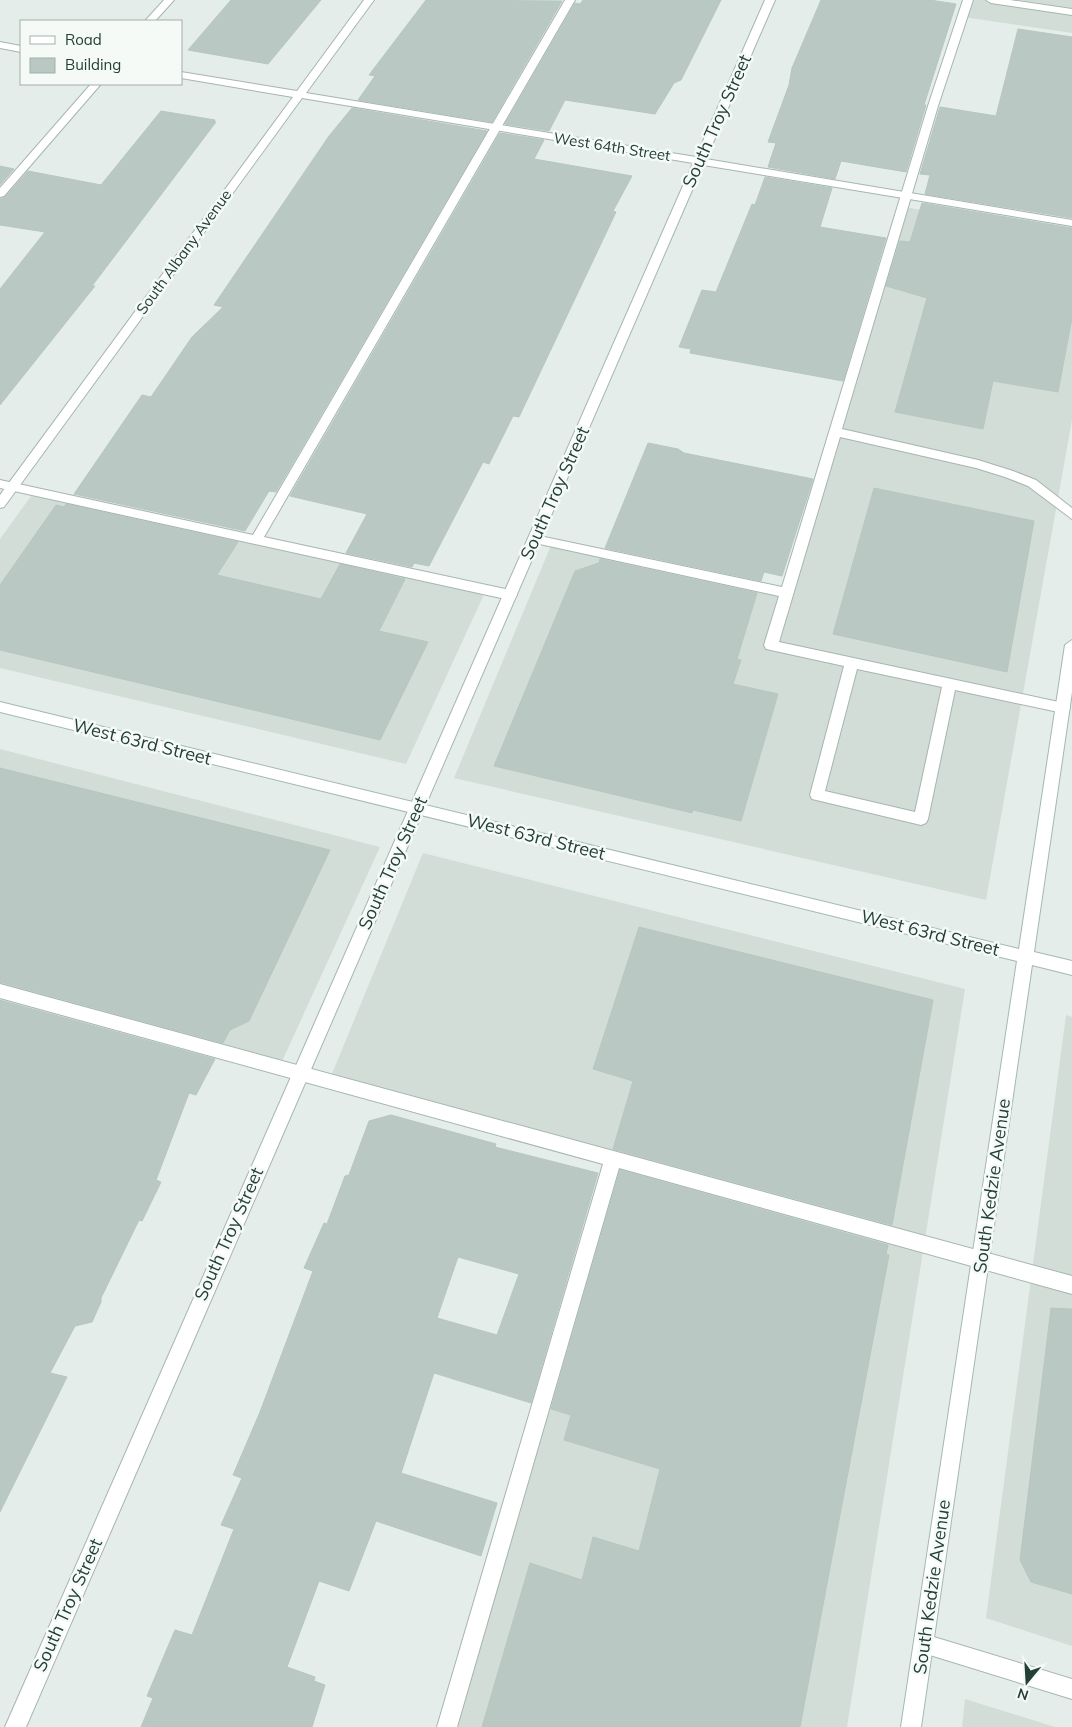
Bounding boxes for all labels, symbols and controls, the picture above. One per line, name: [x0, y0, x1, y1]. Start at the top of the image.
legend: [20, 20, 182, 85]
text: Road: [65, 30, 102, 49]
street label: South Troy Street: [677, 51, 756, 191]
text: Building: [65, 55, 121, 74]
street label: West 64th Street: [552, 128, 672, 165]
street label: South Albany Avenue: [132, 185, 235, 318]
street label: South Troy Street: [515, 423, 594, 563]
street label: West 63rd Street: [71, 713, 214, 770]
street label: South Troy Street: [353, 793, 432, 933]
street label: West 63rd Street: [465, 808, 608, 865]
street label: West 63rd Street: [859, 904, 1002, 961]
street label: South Kedzie Avenue: [968, 1097, 1015, 1275]
street label: South Troy Street: [189, 1164, 268, 1304]
street label: South Kedzie Avenue: [908, 1498, 955, 1676]
street label: South Troy Street: [28, 1535, 107, 1675]
north arrow: [1002, 1657, 1052, 1707]
text: N: [1015, 1684, 1031, 1705]

